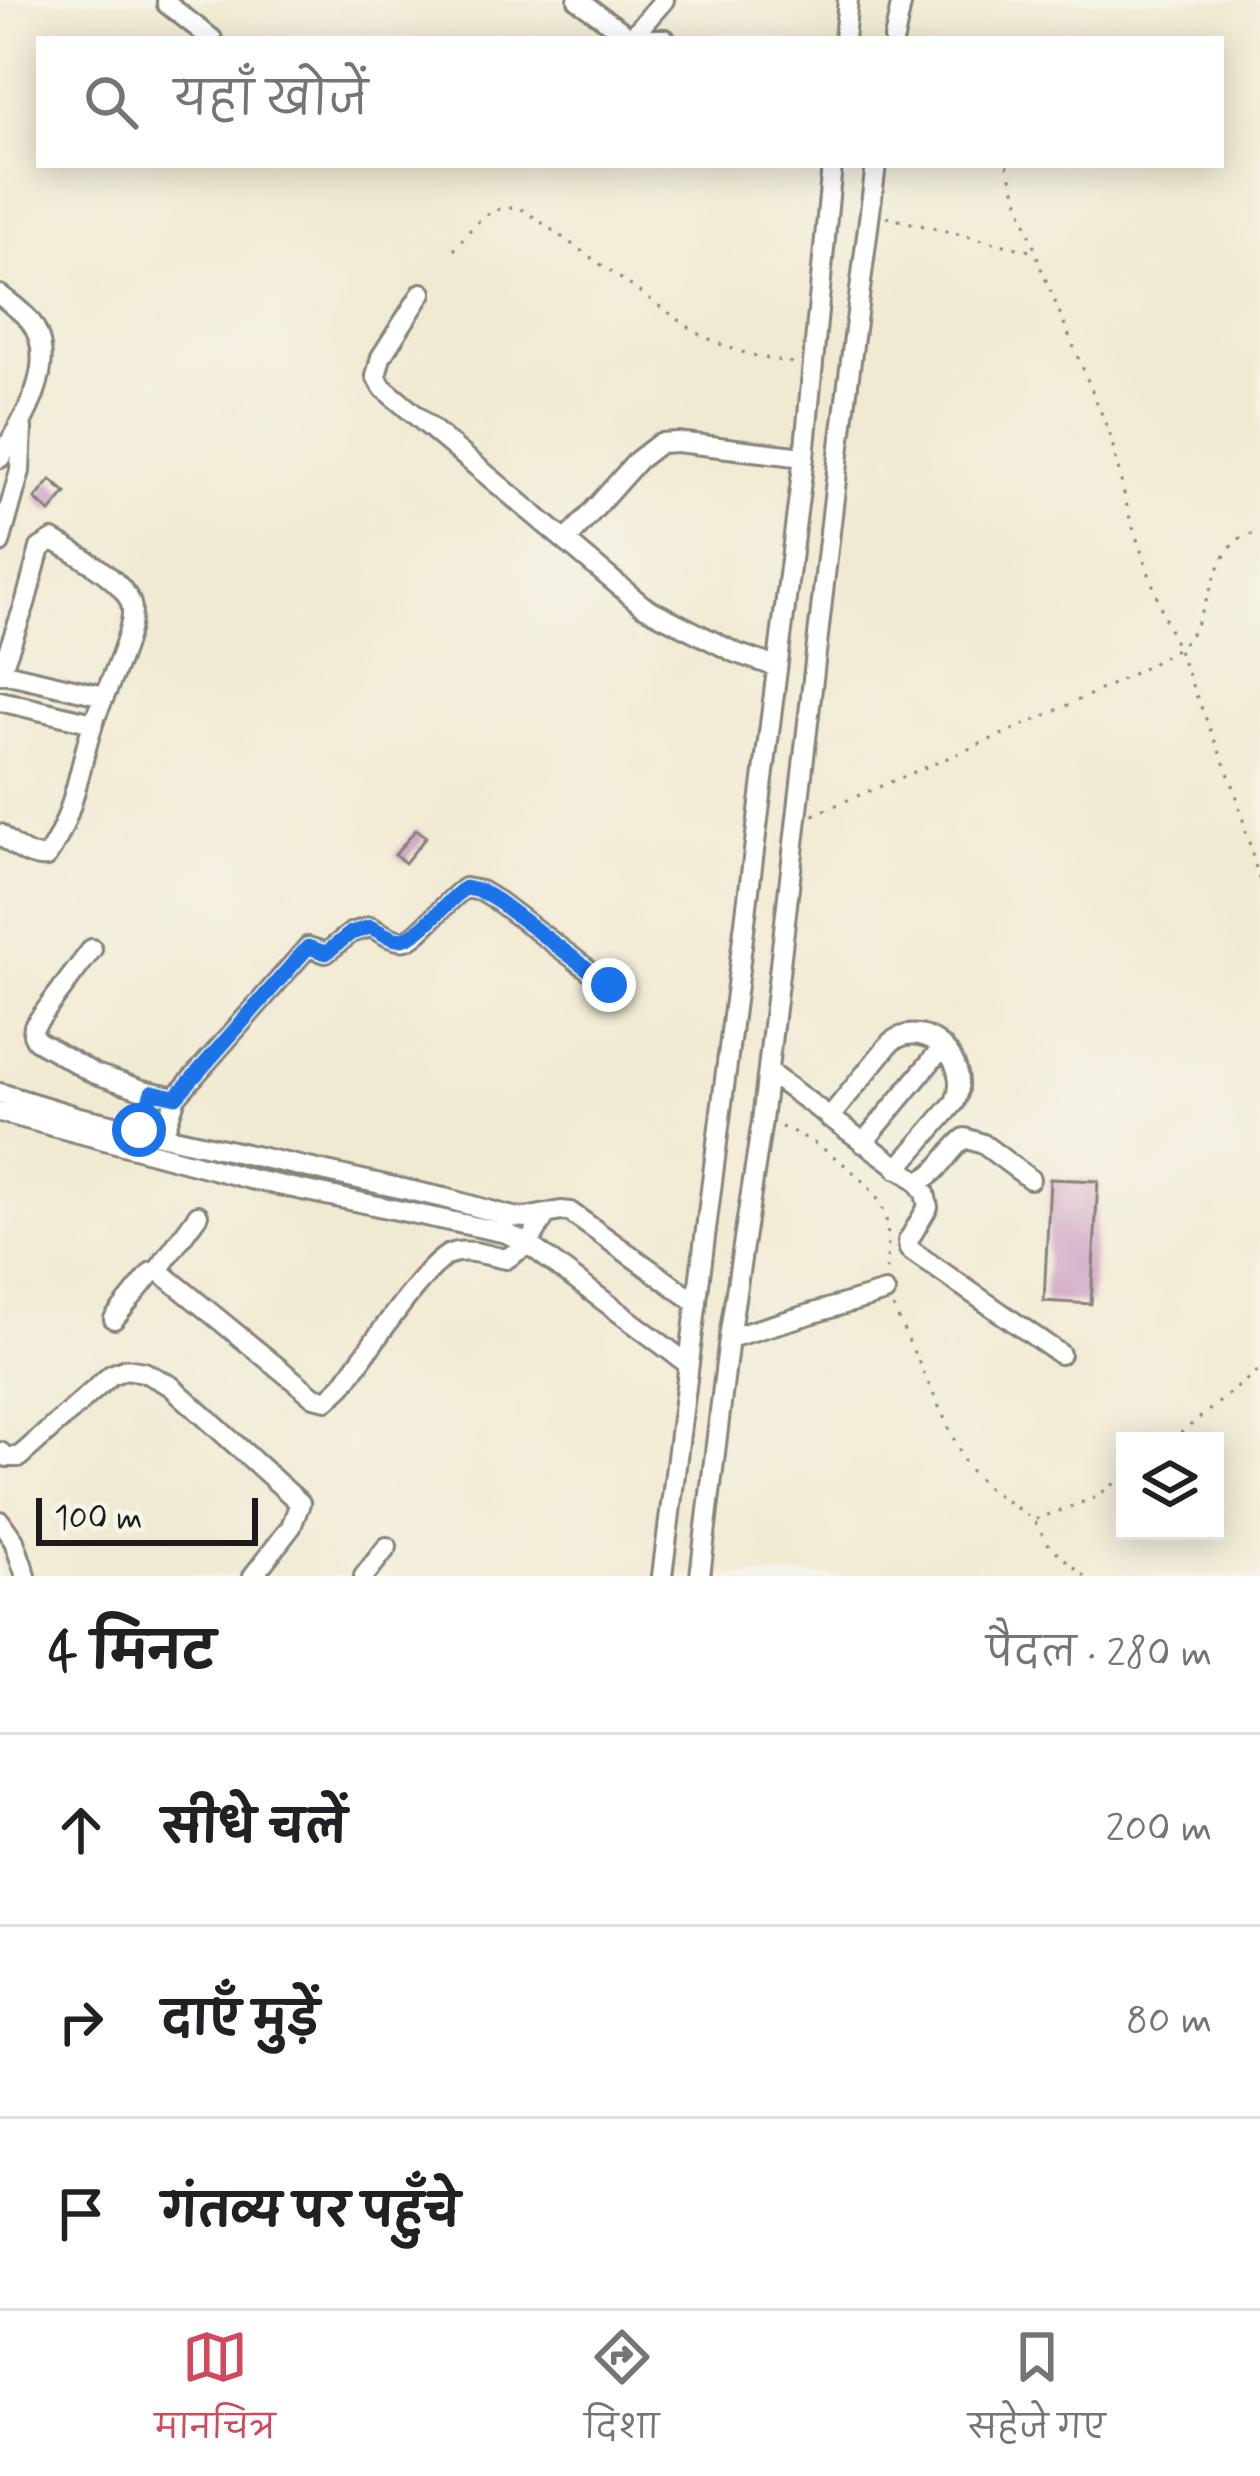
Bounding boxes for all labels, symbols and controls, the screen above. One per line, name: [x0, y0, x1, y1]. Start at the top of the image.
search box: [36, 36, 1224, 168]
icon: search: [78, 69, 144, 135]
text: यहाँ खोजें: [174, 72, 368, 131]
route end: [582, 958, 636, 1012]
route start: [112, 1103, 166, 1157]
map controls: [1116, 1432, 1224, 1540]
button: layers: [1116, 1432, 1224, 1540]
scale bar: [36, 1492, 258, 1545]
text: 100 m: [54, 1497, 143, 1541]
text: 4 मिनट: [48, 1621, 215, 1687]
text: पैदल · 280 m: [986, 1629, 1212, 1680]
icon: ahead: [48, 1797, 114, 1863]
text: सीधे चलें: [162, 1800, 347, 1859]
text: 200 m: [1106, 1804, 1212, 1855]
icon: right: [48, 1989, 114, 2055]
text: दाएँ मुड़ें: [162, 1992, 319, 2051]
text: 80 m: [1126, 1996, 1212, 2047]
icon: arrive: [48, 2181, 114, 2247]
text: गंतव्य पर पहुँचे: [162, 2184, 460, 2243]
tab: मानचित्र: [154, 2324, 275, 2463]
tab: दिशा: [584, 2324, 659, 2463]
tab: सहेजे गए: [968, 2324, 1106, 2463]

